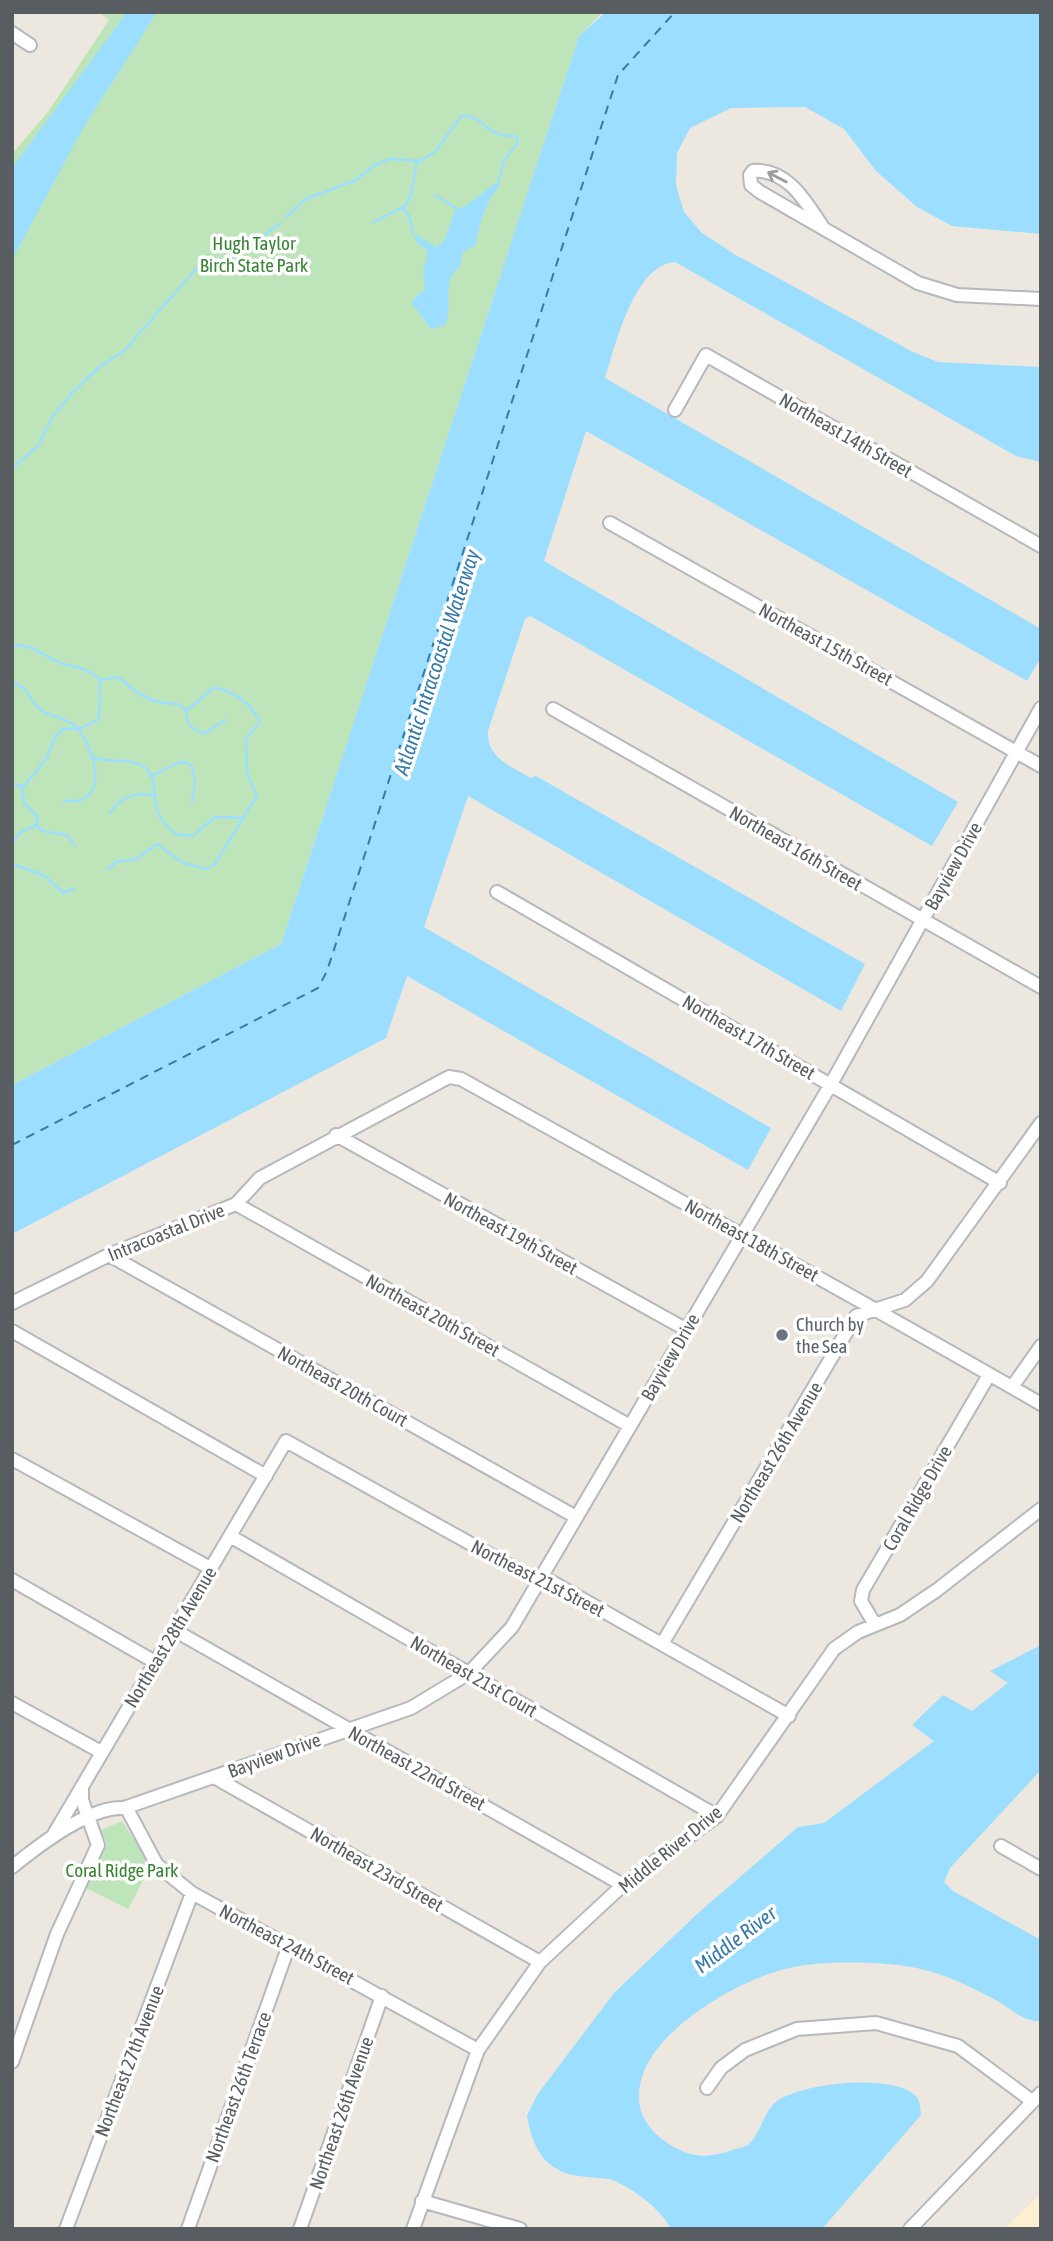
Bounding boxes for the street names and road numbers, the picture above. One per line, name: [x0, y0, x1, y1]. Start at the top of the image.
street label: Northeast 14th Street: [776, 388, 916, 482]
street label: Northeast 15th Street: [755, 598, 897, 690]
street label: Northeast 16th Street: [726, 801, 866, 895]
street label: Bayview Drive: [920, 818, 986, 914]
street label: Northeast 17th Street: [679, 990, 819, 1084]
street label: Northeast 19th Street: [440, 1187, 582, 1279]
street label: Northeast 18th Street: [681, 1194, 823, 1286]
street label: Intracoastal Drive: [104, 1199, 228, 1265]
street label: Northeast 20th Street: [362, 1269, 504, 1361]
street label: Bayview Drive: [636, 1309, 704, 1405]
street label: Northeast 20th Court: [274, 1341, 412, 1431]
street label: Northeast 26th Avenue: [725, 1378, 827, 1526]
street label: Coral Ridge Drive: [878, 1441, 956, 1555]
street label: Northeast 21st Street: [468, 1535, 608, 1621]
street label: Northeast 28th Avenue: [119, 1563, 221, 1711]
street label: Northeast 21st Court: [407, 1631, 541, 1721]
street label: Northeast 22nd Street: [345, 1721, 489, 1815]
street label: Bayview Drive: [225, 1728, 323, 1782]
street label: Middle River Drive: [614, 1801, 726, 1897]
street label: Northeast 23rd Street: [307, 1822, 447, 1916]
street label: Northeast 24th Street: [216, 1899, 358, 1989]
street label: Northeast 27th Avenue: [90, 1982, 168, 2140]
street label: Northeast 26th Terrace: [201, 2009, 275, 2165]
street label: Northeast 26th Avenue: [305, 2034, 377, 2192]

